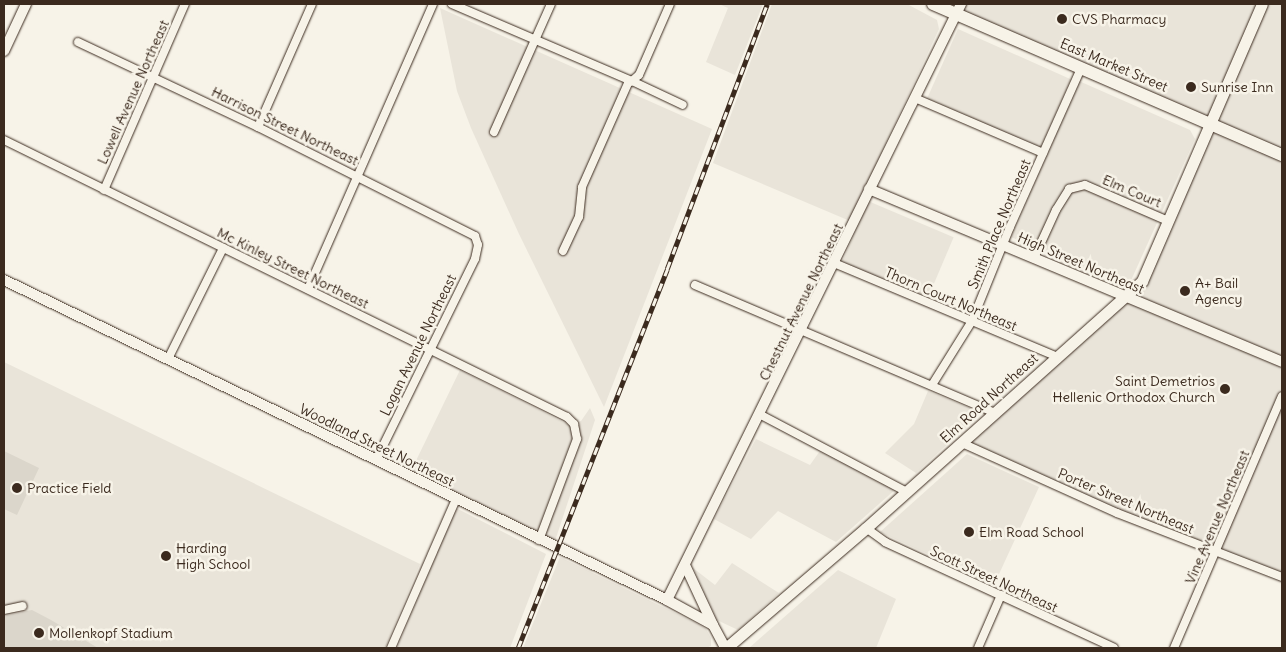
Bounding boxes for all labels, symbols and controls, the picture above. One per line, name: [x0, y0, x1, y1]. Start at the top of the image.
place label: CVS Pharmacy: [1072, 11, 1167, 27]
marker: CVS Pharmacy: [1056, 13, 1068, 25]
street label: Lowell Avenue Northeast: [94, 17, 172, 167]
street label: East Market Street: [1058, 35, 1170, 95]
place label: Sunrise Inn: [1201, 79, 1273, 95]
marker: Sunrise Inn: [1185, 81, 1197, 93]
street label: Harrison Street Northeast: [209, 83, 361, 169]
street label: Smith Place Northeast: [964, 157, 1034, 291]
street label: Elm Court: [1100, 171, 1164, 211]
street label: Chestnut Avenue Northeast: [756, 221, 846, 383]
street label: Mc Kinley Street Northeast: [214, 224, 372, 312]
street label: High Street Northeast: [1015, 229, 1147, 297]
street label: Thorn Court Northeast: [882, 264, 1020, 334]
street label: Logan Avenue Northeast: [376, 271, 460, 419]
place label: A+ Bail Agency: [1195, 275, 1243, 308]
marker: A+ Bail Agency: [1179, 285, 1191, 297]
street label: Elm Road Northeast: [937, 350, 1041, 446]
place label: Saint Demetrios Hellenic Orthodox Church: [1052, 373, 1215, 406]
marker: Saint Demetrios Hellenic Orthodox Church: [1219, 383, 1231, 395]
street label: Woodland Street Northeast: [297, 400, 457, 490]
street label: Vine Avenue Northeast: [1181, 448, 1253, 586]
street label: Porter Street Northeast: [1055, 465, 1197, 537]
place label: Practice Field: [27, 480, 112, 496]
marker: Practice Field: [11, 482, 23, 494]
place label: Elm Road School: [979, 524, 1084, 540]
marker: Elm Road School: [963, 526, 975, 538]
place label: Harding High School: [176, 540, 250, 572]
street label: Scott Street Northeast: [928, 542, 1060, 616]
marker: Harding High School: [160, 550, 172, 562]
place label: Mollenkopf Stadium: [49, 625, 173, 641]
marker: Mollenkopf Stadium: [33, 627, 45, 639]

